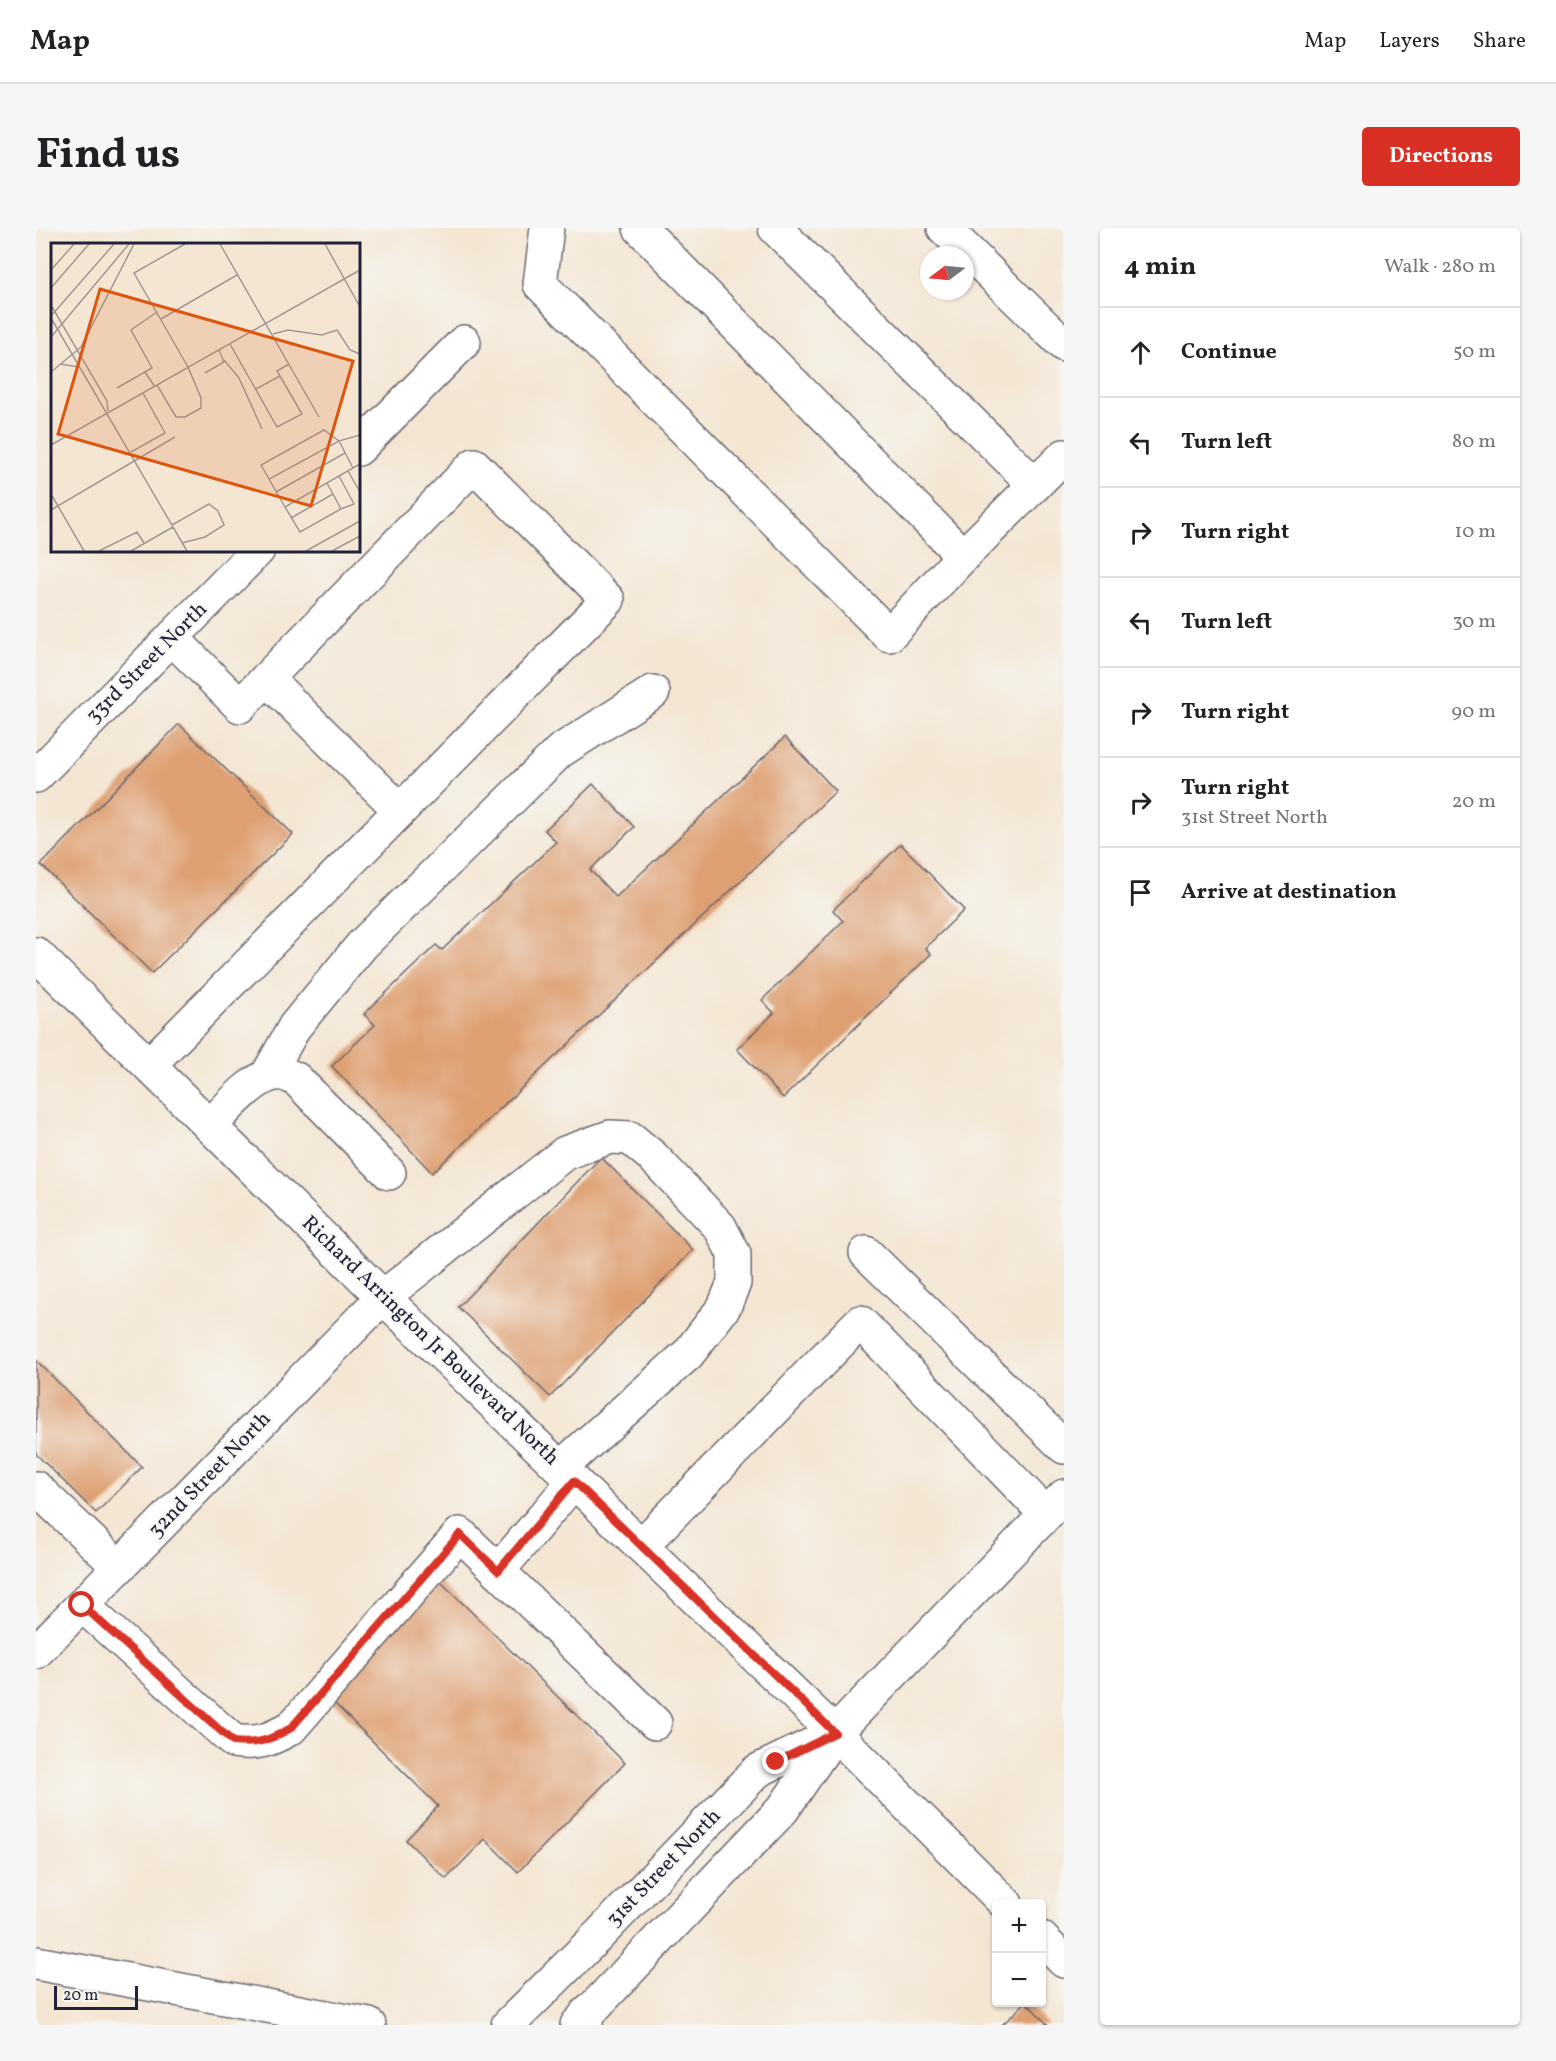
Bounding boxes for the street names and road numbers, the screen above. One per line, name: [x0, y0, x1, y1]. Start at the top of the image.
street label: 33rd Street North: [80, 596, 214, 730]
street label: Richard Arrington Jr Boulevard North: [295, 1210, 565, 1472]
street label: 32nd Street North: [142, 1405, 278, 1545]
street label: 31st Street North: [600, 1802, 728, 1934]

